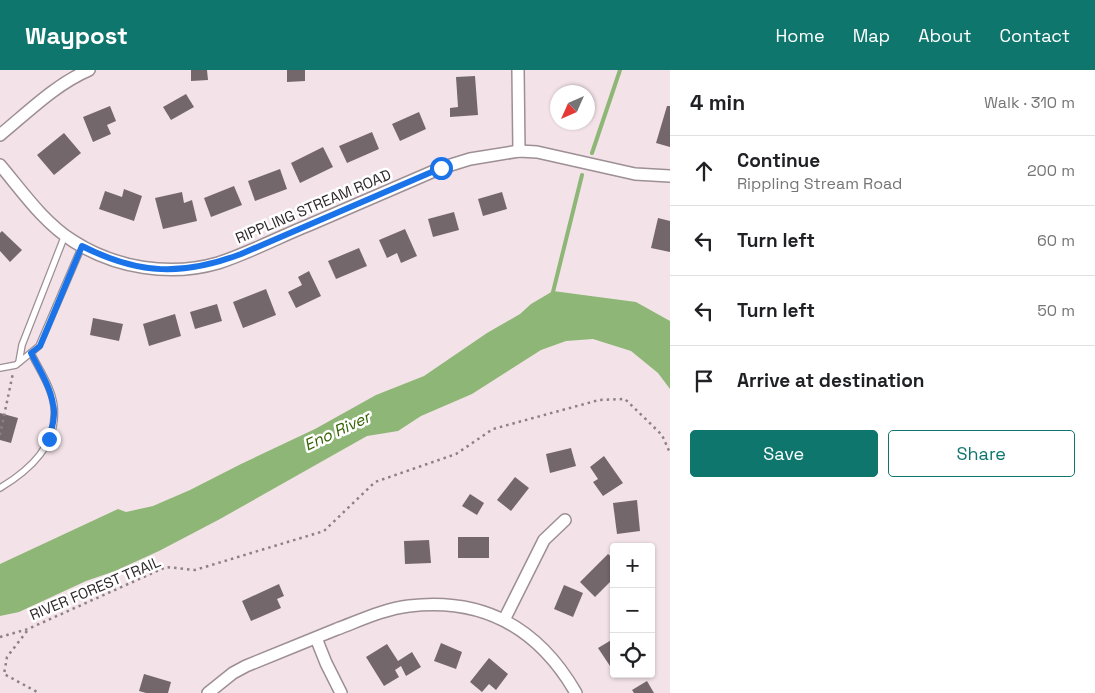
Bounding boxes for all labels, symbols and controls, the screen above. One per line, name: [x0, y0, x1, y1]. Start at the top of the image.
text: Waypost: [25, 20, 128, 51]
text: Home: [776, 24, 825, 47]
text: Map: [853, 24, 890, 47]
text: About: [918, 24, 972, 47]
text: Contact: [1000, 24, 1070, 47]
north arrow: [550, 85, 595, 130]
text: 4 min: [690, 89, 745, 116]
text: Walk · 310 m: [984, 92, 1075, 113]
text: Continue: [737, 148, 820, 173]
route start: [430, 157, 453, 180]
icon: ahead: [690, 157, 718, 185]
text: 200 m: [1027, 160, 1075, 181]
street label: RIPPLING STREAM ROAD: [232, 165, 394, 247]
text: Rippling Stream Road: [737, 173, 902, 194]
icon: left: [690, 227, 718, 255]
text: Turn left: [737, 228, 815, 253]
text: 60 m: [1037, 230, 1075, 251]
icon: left: [690, 297, 718, 325]
text: Turn left: [737, 298, 815, 323]
text: 50 m: [1037, 300, 1075, 321]
icon: arrive: [690, 367, 718, 395]
text: Arrive at destination: [737, 368, 925, 393]
water label: Eno River: [301, 406, 375, 455]
route end: [38, 428, 61, 451]
button: Save: [690, 430, 878, 477]
button: Share: [888, 430, 1075, 477]
map controls: [610, 543, 655, 678]
button: +: [610, 543, 655, 588]
street label: RIVER FOREST TRAIL: [27, 552, 163, 624]
button: −: [610, 588, 655, 633]
button: locate: [610, 633, 655, 678]

